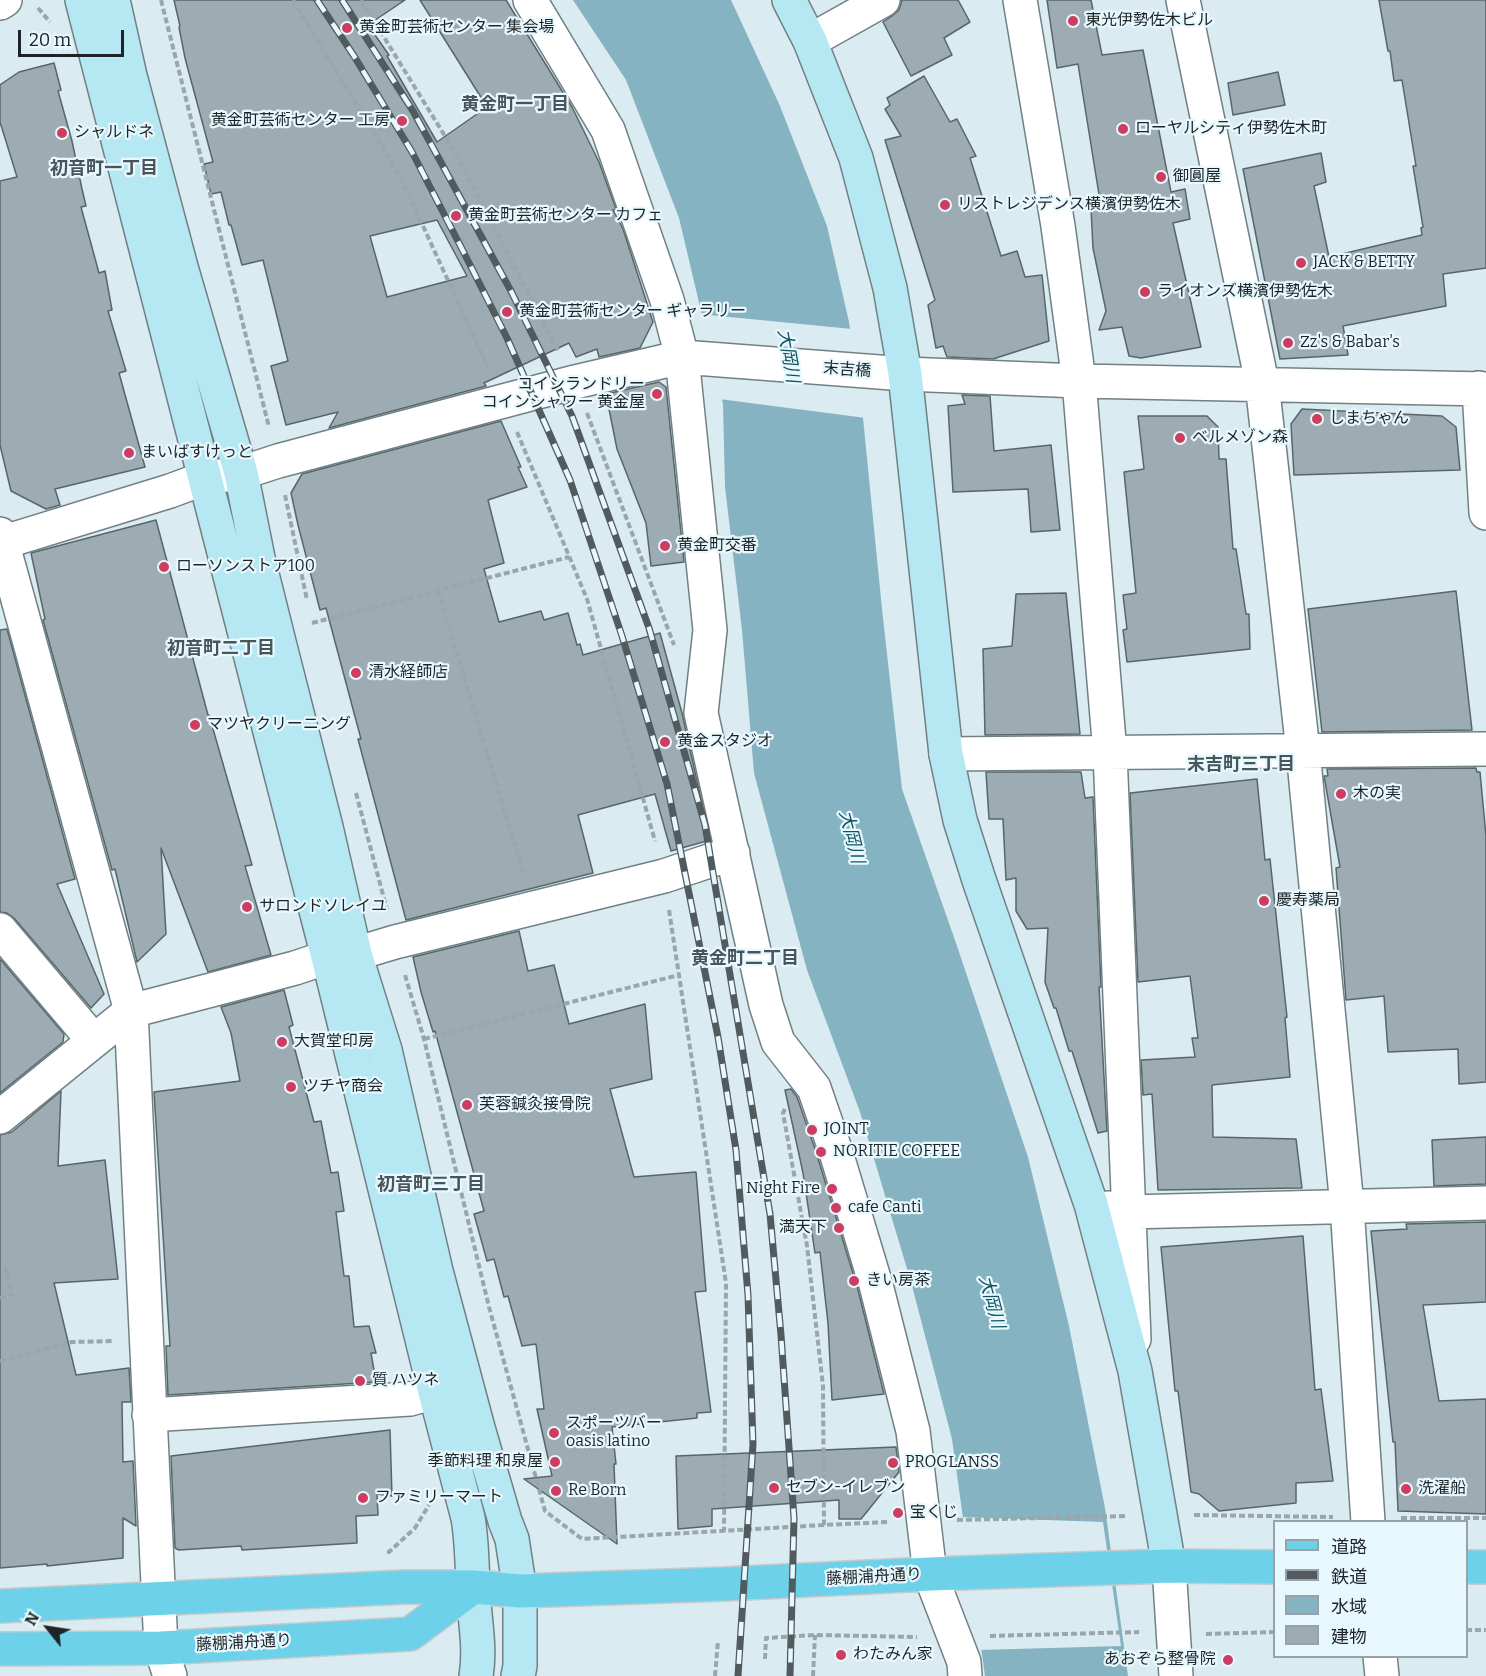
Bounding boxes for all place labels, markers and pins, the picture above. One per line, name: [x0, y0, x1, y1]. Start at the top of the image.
place label: 東光伊勢佐木ビル: [1085, 11, 1213, 31]
marker: 東光伊勢佐木ビル: [1066, 14, 1080, 28]
place label: 黄金町芸術センター 集会場: [359, 18, 554, 38]
marker: 黄金町芸術センター 集会場: [340, 21, 354, 35]
place label: 黄金町芸術センター 工房: [211, 111, 390, 131]
marker: 黄金町芸術センター 工房: [395, 114, 409, 128]
place label: ローヤルシティ伊勢佐木町: [1135, 119, 1327, 139]
marker: ローヤルシティ伊勢佐木町: [1116, 122, 1130, 136]
place label: シャルドネ: [74, 123, 154, 143]
marker: シャルドネ: [55, 126, 69, 140]
place label: 御圓屋: [1173, 167, 1221, 187]
marker: 御圓屋: [1154, 170, 1168, 184]
place label: リストレジデンス横濱伊勢佐木: [957, 195, 1181, 215]
marker: リストレジデンス横濱伊勢佐木: [938, 198, 952, 212]
place label: 黄金町芸術センター カフェ: [468, 206, 663, 226]
marker: 黄金町芸術センター カフェ: [449, 209, 463, 223]
place label: JACK & BETTY: [1313, 253, 1415, 273]
marker: JACK & BETTY: [1294, 256, 1308, 270]
place label: ライオンズ横濱伊勢佐木: [1157, 282, 1333, 302]
marker: ライオンズ横濱伊勢佐木: [1138, 285, 1152, 299]
place label: 黄金町芸術センター ギャラリー: [519, 302, 746, 322]
marker: 黄金町芸術センター ギャラリー: [500, 305, 514, 319]
place label: Zz's & Babar's: [1300, 333, 1400, 353]
marker: Zz's & Babar's: [1281, 336, 1295, 350]
place label: コインランドリー コインシャワー 黄金屋: [482, 375, 645, 413]
marker: コインランドリー コインシャワー 黄金屋: [650, 387, 664, 401]
place label: しまちゃん: [1329, 409, 1409, 429]
marker: しまちゃん: [1310, 412, 1324, 426]
place label: ベルメゾン森: [1192, 428, 1288, 448]
marker: ベルメゾン森: [1173, 431, 1187, 445]
place label: まいばすけっと: [141, 443, 253, 463]
marker: まいばすけっと: [122, 446, 136, 460]
place label: 黄金町交番: [677, 536, 757, 556]
marker: 黄金町交番: [658, 539, 672, 553]
place label: ローソンストア100: [176, 557, 315, 577]
marker: ローソンストア100: [157, 560, 171, 574]
place label: 清水経師店: [368, 663, 448, 683]
marker: 清水経師店: [349, 666, 363, 680]
place label: マツヤクリーニング: [207, 715, 351, 735]
marker: マツヤクリーニング: [188, 718, 202, 732]
place label: 黄金スタジオ: [677, 732, 773, 752]
marker: 黄金スタジオ: [658, 735, 672, 749]
place label: 木の実: [1353, 784, 1401, 804]
marker: 木の実: [1334, 787, 1348, 801]
place label: 慶寿薬局: [1276, 891, 1340, 911]
marker: 慶寿薬局: [1257, 894, 1271, 908]
place label: サロンドソレイユ: [259, 897, 387, 917]
marker: サロンドソレイユ: [240, 900, 254, 914]
place label: 大賀堂印房: [294, 1032, 374, 1052]
marker: 大賀堂印房: [275, 1035, 289, 1049]
place label: ツチヤ商会: [303, 1077, 383, 1097]
marker: ツチヤ商会: [284, 1080, 298, 1094]
place label: 芙蓉鍼灸接骨院: [479, 1095, 591, 1115]
marker: 芙蓉鍼灸接骨院: [460, 1098, 474, 1112]
place label: JOINT: [824, 1120, 869, 1140]
marker: JOINT: [805, 1123, 819, 1137]
place label: NORITIE COFFEE: [833, 1142, 960, 1162]
marker: NORITIE COFFEE: [814, 1145, 828, 1159]
place label: Night Fire: [746, 1179, 820, 1199]
marker: Night Fire: [825, 1182, 839, 1196]
place label: cafe Canti: [848, 1198, 921, 1218]
marker: cafe Canti: [829, 1201, 843, 1215]
place label: 満天下: [779, 1218, 827, 1238]
marker: 満天下: [832, 1221, 846, 1235]
place label: きい房茶: [866, 1271, 930, 1291]
marker: きい房茶: [847, 1274, 861, 1288]
place label: 質 ハツネ: [372, 1371, 439, 1391]
marker: 質 ハツネ: [353, 1374, 367, 1388]
place label: スポーツバー oasis latino: [566, 1414, 662, 1452]
marker: スポーツバー oasis latino: [547, 1426, 561, 1440]
place label: 季節料理 和泉屋: [428, 1452, 543, 1472]
place label: PROGLANSS: [905, 1453, 999, 1473]
marker: 季節料理 和泉屋: [548, 1455, 562, 1469]
marker: PROGLANSS: [886, 1456, 900, 1470]
place label: セブン-イレブン: [786, 1478, 905, 1498]
place label: 洗濯船: [1418, 1479, 1466, 1499]
place label: Re Born: [568, 1481, 626, 1501]
marker: セブン-イレブン: [767, 1481, 781, 1495]
marker: 洗濯船: [1399, 1482, 1413, 1496]
marker: Re Born: [549, 1484, 563, 1498]
place label: ファミリーマート: [375, 1488, 503, 1508]
marker: ファミリーマート: [356, 1491, 370, 1505]
place label: 宝くじ: [910, 1503, 958, 1523]
marker: 宝くじ: [891, 1506, 905, 1520]
place label: わたみん家: [853, 1645, 933, 1665]
marker: わたみん家: [834, 1648, 848, 1662]
place label: あおぞら整骨院: [1104, 1650, 1216, 1670]
marker: あおぞら整骨院: [1221, 1653, 1235, 1667]

